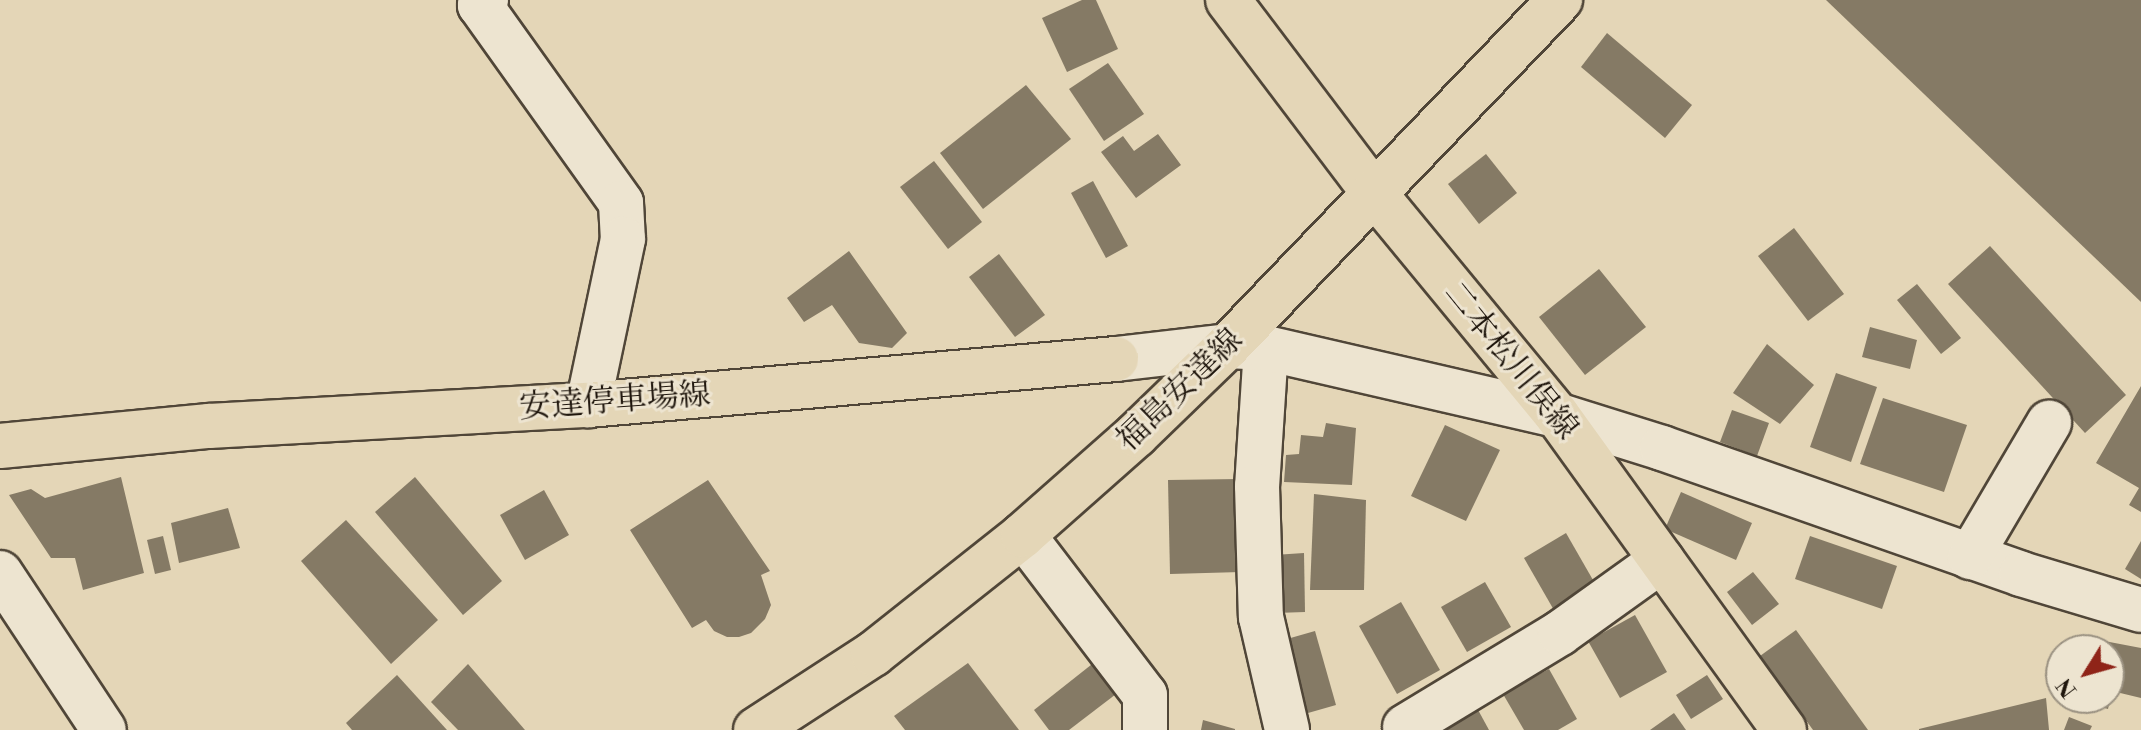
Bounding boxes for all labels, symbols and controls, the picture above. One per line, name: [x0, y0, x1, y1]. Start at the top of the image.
street label: 二本松川俣線: [1436, 274, 1586, 448]
street label: 福島安達線: [1109, 321, 1251, 459]
street label: 安達停車場線: [518, 375, 712, 427]
north arrow: [2045, 634, 2125, 714]
text: N: [2051, 672, 2083, 703]

